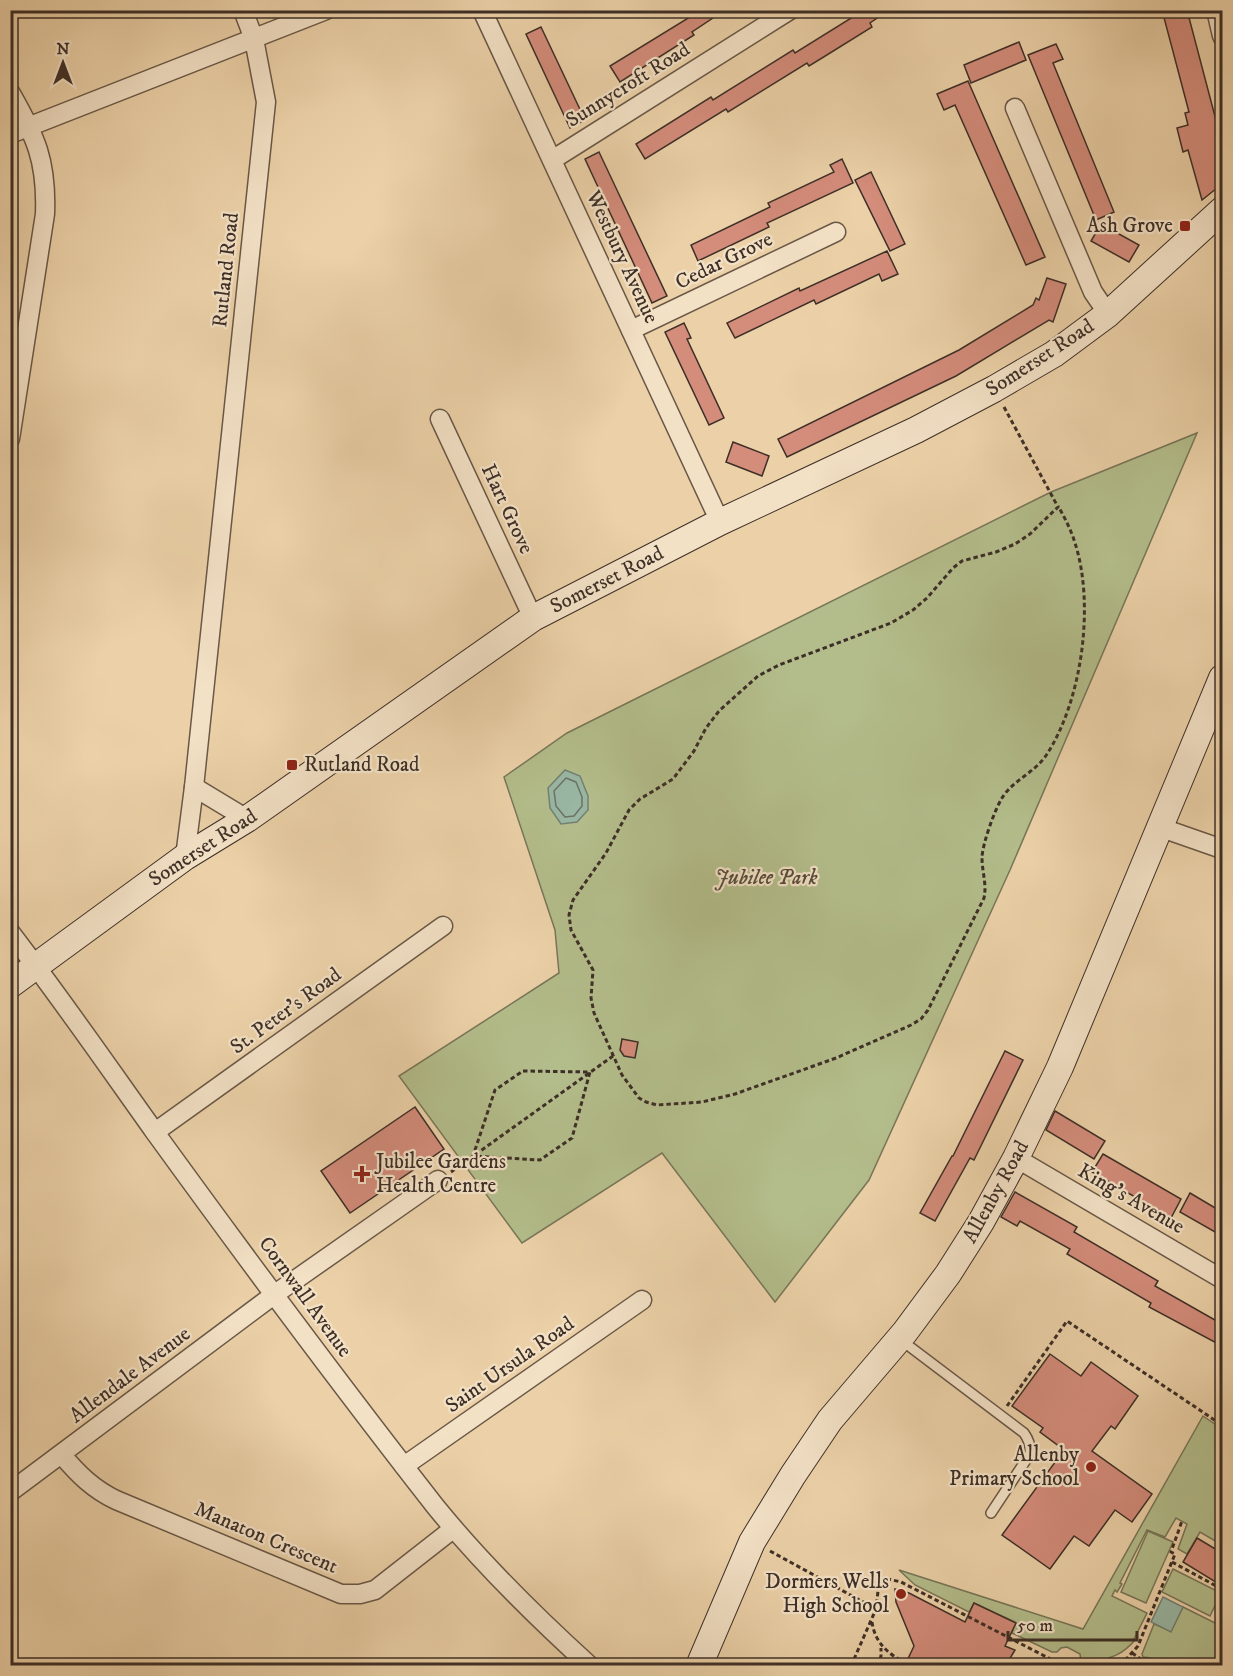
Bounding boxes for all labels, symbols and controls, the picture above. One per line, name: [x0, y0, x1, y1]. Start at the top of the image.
north arrow: [33, 33, 93, 93]
street label: Sunnycroft Road: [561, 36, 695, 133]
text: N: [56, 39, 70, 59]
street label: Westbury Avenue: [579, 186, 664, 328]
street label: Rutland Road: [207, 211, 245, 329]
place label: Ash Grove: [1087, 213, 1173, 239]
marker: Ash Grove: [1178, 219, 1192, 233]
street label: Cedar Grove: [671, 226, 777, 296]
street label: Somerset Road: [981, 313, 1099, 403]
street label: Hart Grove: [475, 460, 539, 558]
street label: Somerset Road: [546, 540, 669, 620]
place label: Rutland Road: [304, 752, 420, 778]
marker: Rutland Road: [285, 758, 299, 772]
street label: Somerset Road: [144, 803, 262, 893]
park label: Jubilee Park: [714, 865, 818, 891]
street label: St. Peter's Road: [225, 962, 347, 1060]
street label: Allenby Road: [957, 1136, 1035, 1248]
place label: Jubilee Gardens Health Centre: [374, 1149, 506, 1199]
street label: King's Avenue: [1073, 1158, 1189, 1240]
marker: Jubilee Gardens Health Centre: [353, 1165, 371, 1183]
street label: Cornwall Avenue: [253, 1232, 358, 1363]
street label: Saint Ursula Road: [441, 1311, 580, 1419]
street label: Allendale Avenue: [64, 1321, 196, 1429]
place label: Allenby Primary School: [949, 1442, 1080, 1492]
marker: Allenby Primary School: [1084, 1460, 1098, 1474]
street label: Manaton Crescent: [190, 1496, 342, 1580]
place label: Dormers Wells High School: [765, 1569, 890, 1619]
marker: Dormers Wells High School: [894, 1587, 908, 1601]
scale bar: [1008, 1604, 1137, 1642]
text: 50 m: [1017, 1615, 1053, 1637]

